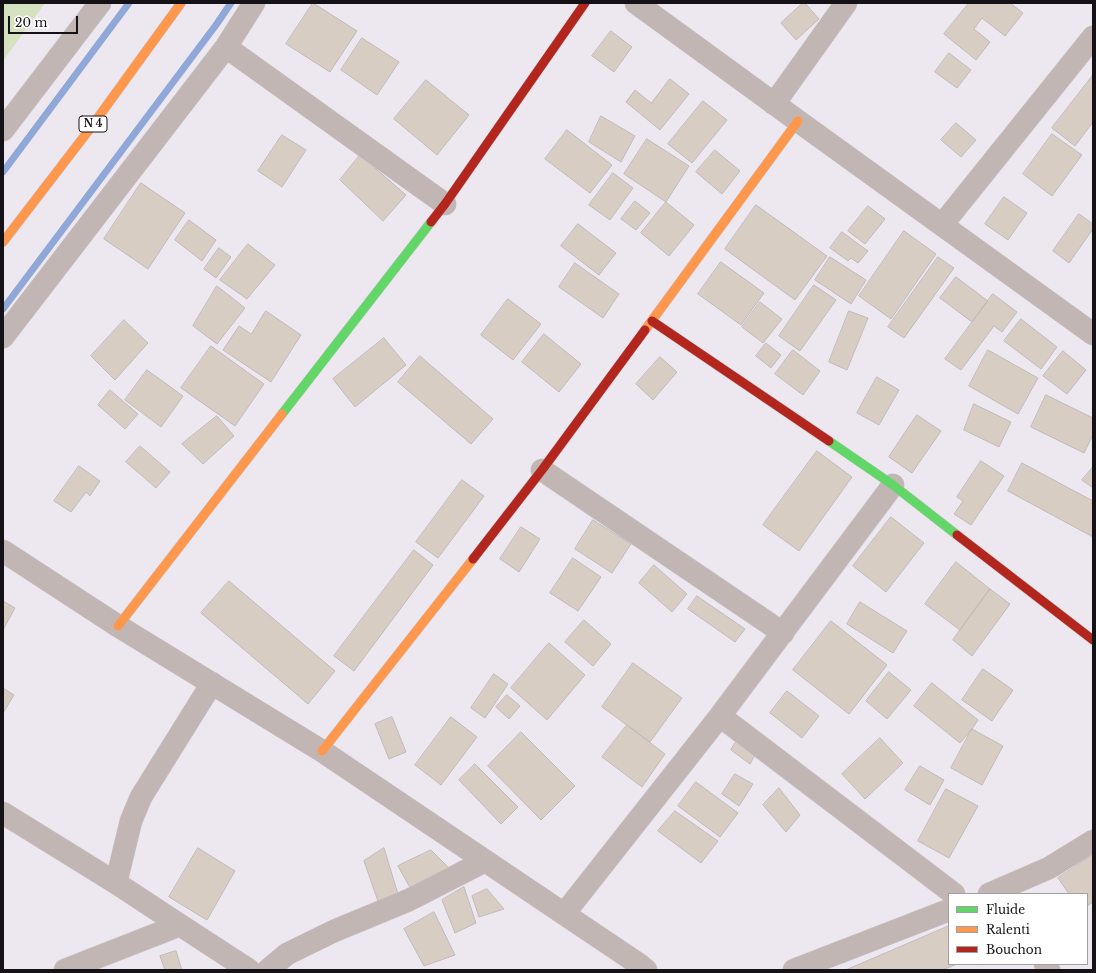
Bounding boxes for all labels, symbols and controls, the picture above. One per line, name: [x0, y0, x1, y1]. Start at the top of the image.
scale bar: [10, 8, 80, 34]
text: 20 m: [15, 15, 47, 30]
road number: N 4: [79, 116, 107, 132]
legend: [948, 893, 1088, 965]
text: Fluide: [986, 902, 1025, 917]
text: Ralenti: [986, 922, 1030, 937]
text: Bouchon: [986, 942, 1042, 957]

